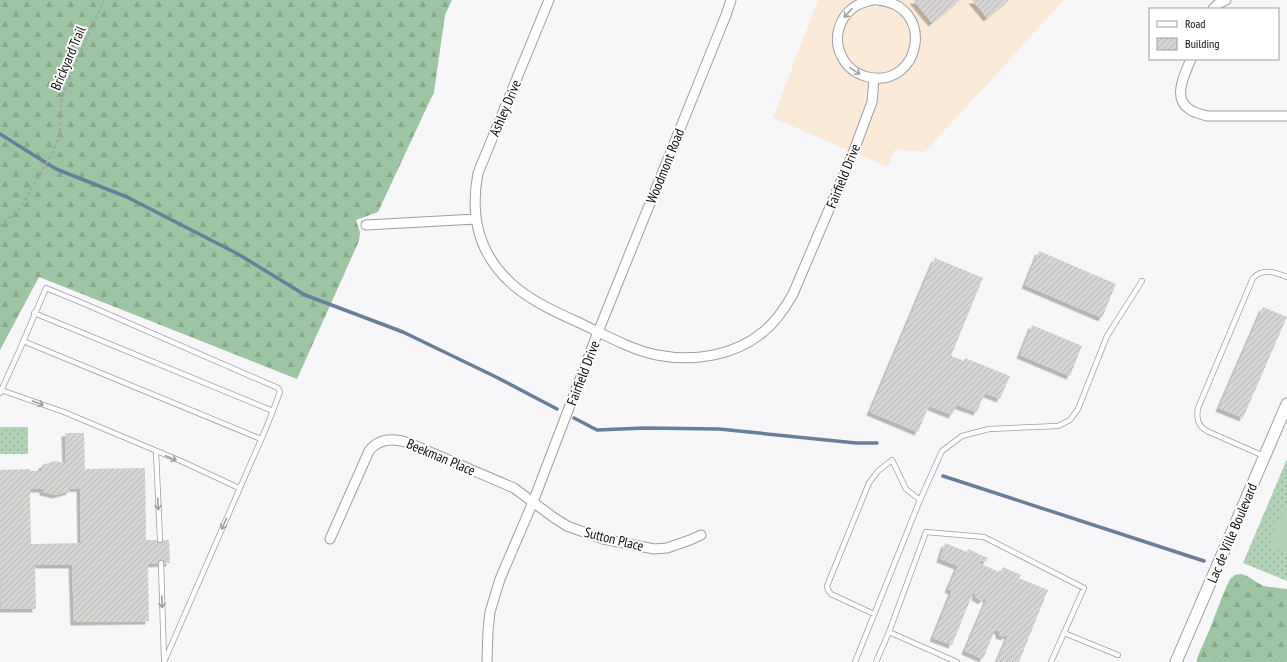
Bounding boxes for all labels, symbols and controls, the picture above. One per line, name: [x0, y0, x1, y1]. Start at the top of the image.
one-way arrow: [843, 8, 852, 18]
legend: [1149, 8, 1279, 60]
text: Road: [1185, 16, 1205, 31]
street label: Brickyard Trail: [46, 22, 90, 93]
text: Building: [1185, 36, 1220, 51]
one-way arrow: [850, 67, 861, 76]
street label: Ashley Drive: [485, 77, 525, 139]
street label: Woodmont Road: [642, 126, 688, 206]
street label: Fairfield Drive: [822, 141, 864, 211]
street label: Fairfield Drive: [562, 338, 604, 408]
one-way arrow: [31, 400, 44, 407]
street label: Beekman Place: [404, 434, 478, 480]
one-way arrow: [165, 454, 177, 462]
street label: Lac de Ville Boulevard: [1203, 480, 1261, 586]
one-way arrow: [155, 497, 162, 510]
one-way arrow: [219, 518, 227, 530]
street label: Sutton Place: [582, 523, 646, 555]
one-way arrow: [158, 595, 166, 608]

